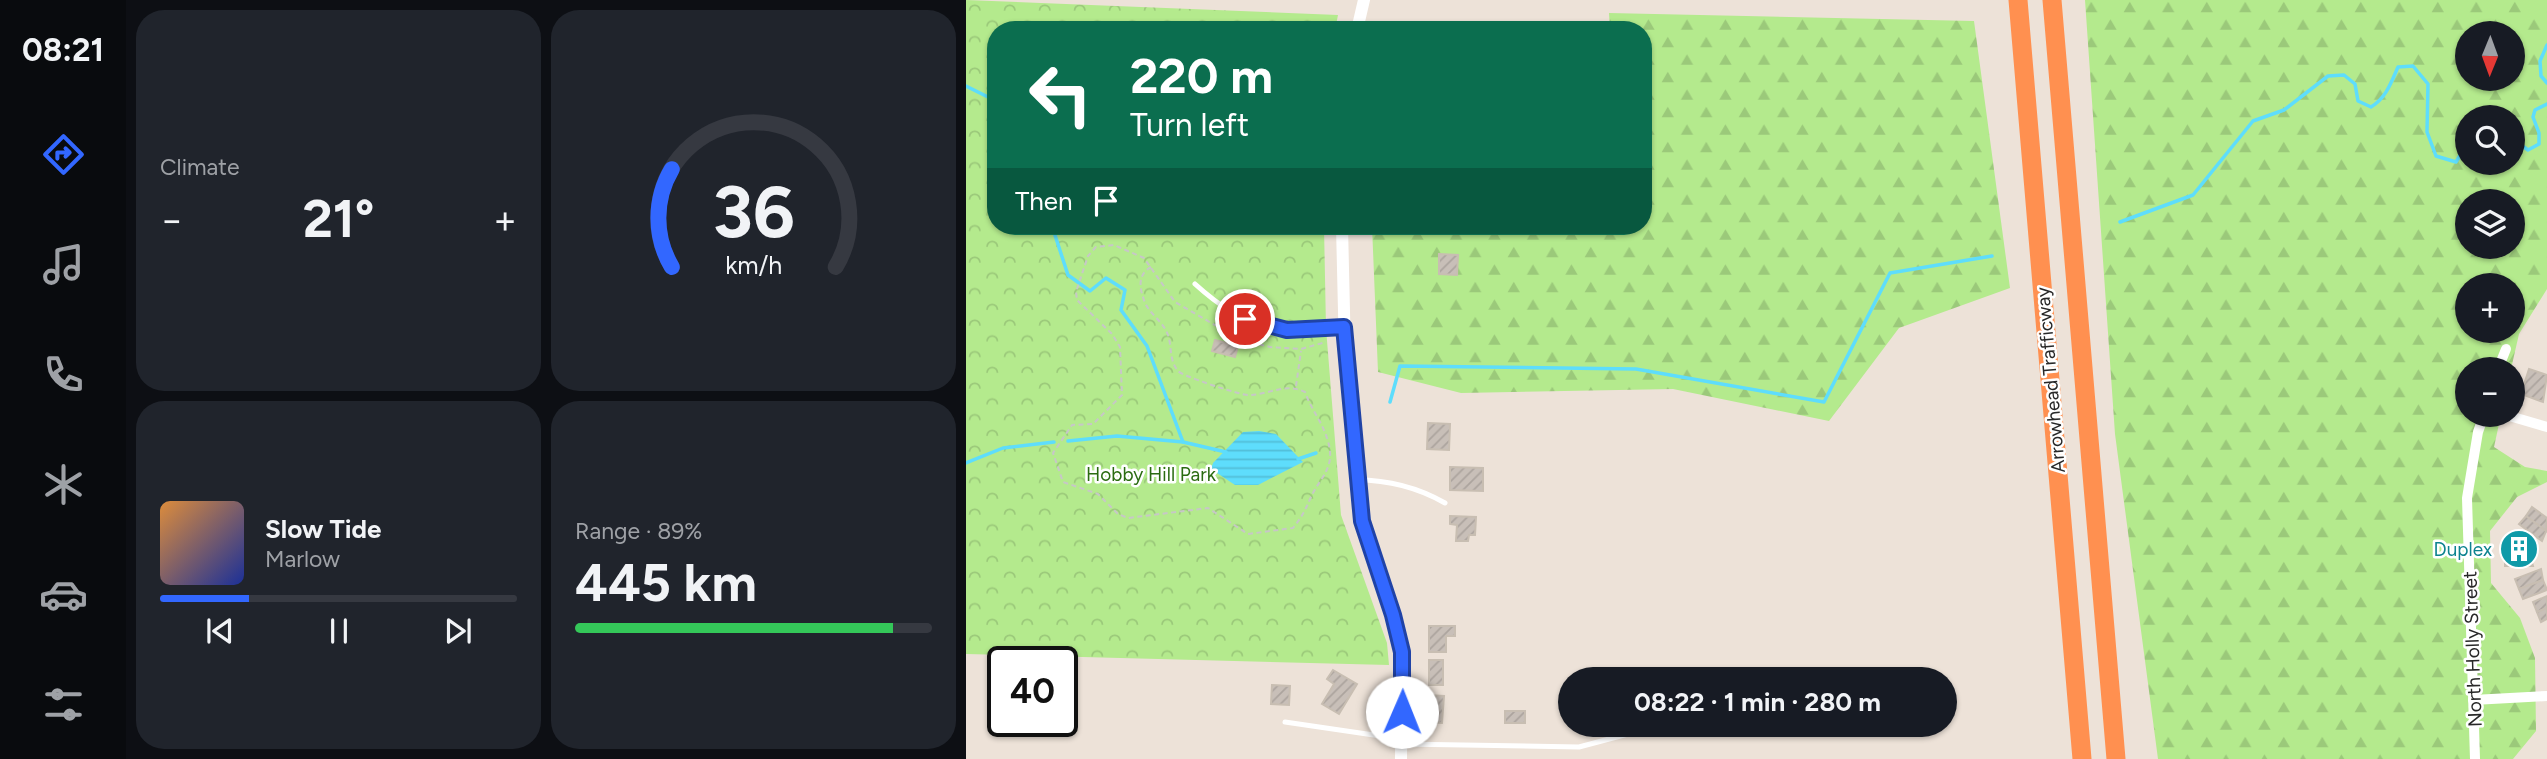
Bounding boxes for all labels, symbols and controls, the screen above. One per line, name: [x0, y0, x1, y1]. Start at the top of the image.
north arrow: [2455, 21, 2525, 91]
map controls: [2455, 21, 2525, 427]
text: 08:21: [22, 31, 104, 69]
text: 220 m: [1130, 46, 1273, 105]
icon: left: [1015, 49, 1106, 140]
button: search: [2455, 105, 2525, 175]
text: Turn left: [1130, 106, 1249, 144]
icon: directions: [39, 130, 88, 179]
text: Climate: [160, 153, 239, 181]
text: 36: [712, 168, 795, 255]
icon: arrive: [1087, 182, 1125, 220]
text: Then: [1015, 185, 1073, 217]
text: 21°: [303, 188, 374, 250]
button: layers: [2455, 189, 2525, 259]
text: −: [160, 197, 184, 243]
text: +: [493, 197, 517, 243]
icon: music: [39, 240, 88, 289]
text: km/h: [725, 249, 782, 279]
button: +: [2455, 273, 2525, 343]
street label: Arrowhead Trafficway: [2031, 286, 2070, 474]
pin: [1215, 289, 1275, 349]
icon: arrive: [1226, 300, 1264, 338]
icon: phone: [39, 350, 88, 399]
button: −: [2455, 357, 2525, 427]
icon: climate: [39, 460, 88, 509]
park label: Hobby Hill Park: [1086, 463, 1217, 486]
text: Slow Tide: [265, 513, 381, 545]
text: Range · 89%: [575, 517, 702, 545]
building icon: Duplex: [2498, 528, 2540, 570]
place label: Duplex: [2434, 538, 2492, 561]
text: Marlow: [265, 545, 340, 573]
text: 445 km: [575, 552, 757, 614]
icon: car: [39, 570, 88, 619]
street label: North Holly Street: [2458, 571, 2487, 727]
icon: previous: [201, 612, 239, 650]
icon: pause: [320, 612, 358, 650]
icon: next: [439, 612, 477, 650]
speed limit sign: 40: [987, 646, 1078, 737]
position arrow: [1365, 675, 1439, 749]
icon: filters: [39, 680, 88, 729]
text: 08:22 · 1 min · 280 m: [1634, 686, 1881, 718]

